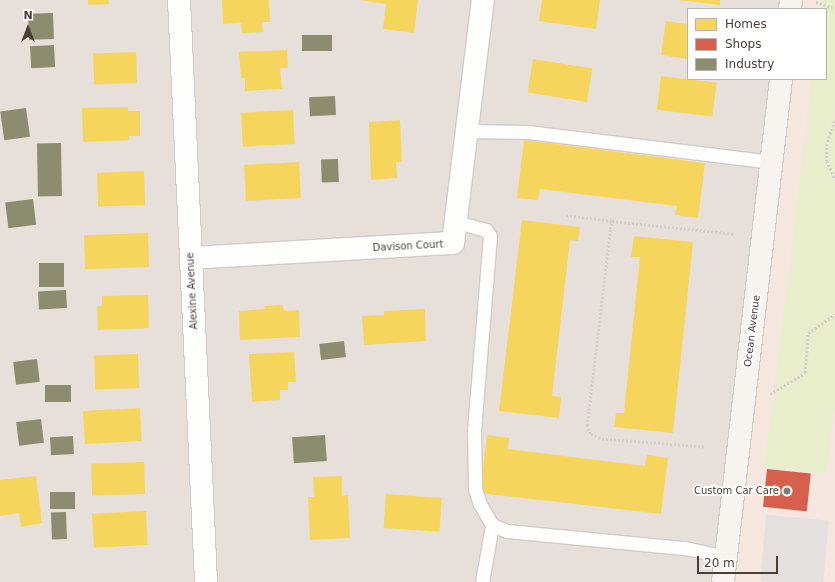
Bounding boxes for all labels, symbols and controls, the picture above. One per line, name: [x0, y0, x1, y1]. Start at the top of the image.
north arrow: [8, 8, 48, 48]
legend: [687, 8, 827, 80]
text: N: [23, 9, 33, 22]
text: Homes: [725, 17, 767, 31]
text: Shops: [725, 37, 761, 51]
text: Industry: [725, 57, 774, 71]
street label: Davison Court: [372, 238, 444, 254]
street label: Alexine Avenue: [184, 252, 200, 330]
street label: Ocean Avenue: [742, 294, 762, 368]
place label: Custom Car Care: [694, 485, 779, 497]
marker: Custom Car Care: [782, 486, 792, 496]
scale bar: [699, 548, 780, 574]
text: 20 m: [704, 556, 735, 570]

